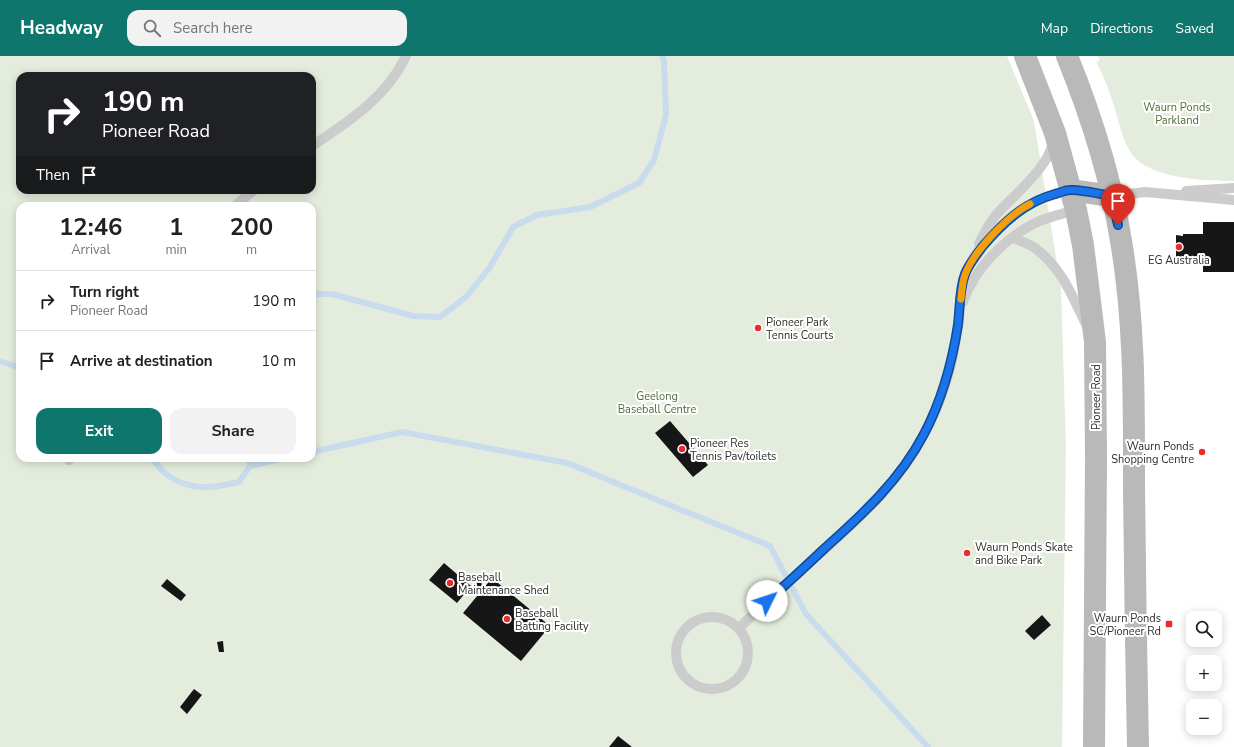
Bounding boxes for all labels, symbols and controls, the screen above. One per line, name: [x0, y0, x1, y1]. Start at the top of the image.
search box: [127, 10, 407, 46]
text: Headway: [20, 15, 103, 41]
icon: search: [141, 17, 163, 39]
text: Search here: [173, 18, 253, 38]
text: Map: [1041, 19, 1068, 38]
text: Directions: [1090, 19, 1153, 38]
text: Saved: [1175, 19, 1214, 38]
text: 190 m: [102, 83, 185, 121]
icon: right: [36, 88, 88, 140]
park label: Waurn Ponds Parkland: [1143, 100, 1211, 128]
text: Pioneer Road: [102, 119, 210, 143]
icon: arrive: [78, 164, 100, 186]
text: Then: [36, 165, 70, 185]
pin: [1101, 184, 1135, 225]
icon: arrive: [1107, 190, 1129, 212]
text: 12:46: [59, 211, 122, 243]
text: 1: [169, 211, 183, 243]
text: 200: [230, 211, 273, 243]
text: Arrival: [71, 241, 110, 259]
text: min: [165, 241, 187, 259]
text: m: [246, 241, 257, 259]
marker: EG Australia: [1174, 242, 1184, 252]
place label: EG Australia: [1148, 253, 1210, 268]
text: Turn right: [70, 282, 139, 302]
icon: right: [36, 290, 58, 312]
text: 190 m: [252, 291, 296, 311]
text: Pioneer Road: [70, 302, 148, 320]
place label: Pioneer Park Tennis Courts: [766, 315, 833, 343]
marker: Pioneer Park Tennis Courts: [753, 323, 763, 333]
icon: arrive: [36, 350, 58, 372]
text: Arrive at destination: [70, 351, 213, 371]
text: 10 m: [261, 351, 296, 371]
street label: Pioneer Road: [1089, 364, 1104, 430]
park label: Geelong Baseball Centre: [618, 389, 696, 417]
button: Exit: [36, 408, 162, 454]
button: Share: [170, 408, 296, 454]
place label: Pioneer Res Tennis Pav/toilets: [690, 436, 776, 464]
place label: Waurn Ponds Shopping Centre: [1111, 439, 1194, 467]
marker: Pioneer Res Tennis Pav/toilets: [677, 444, 687, 454]
marker: Waurn Ponds Shopping Centre: [1197, 447, 1207, 457]
place label: Waurn Ponds Skate and Bike Park: [975, 540, 1073, 568]
marker: Waurn Ponds Skate and Bike Park: [962, 548, 972, 558]
place label: Baseball Maintenance Shed: [458, 570, 549, 598]
marker: Baseball Maintenance Shed: [445, 578, 455, 588]
position arrow: [746, 580, 788, 622]
place label: Baseball Batting Facility: [515, 606, 589, 634]
place label: Waurn Ponds SC/Pioneer Rd: [1090, 611, 1161, 639]
map controls: [1186, 611, 1222, 735]
button: search: [1186, 611, 1222, 647]
marker: Baseball Batting Facility: [502, 614, 512, 624]
marker: Waurn Ponds SC/Pioneer Rd: [1164, 619, 1174, 629]
button: +: [1186, 655, 1222, 691]
button: −: [1186, 699, 1222, 735]

